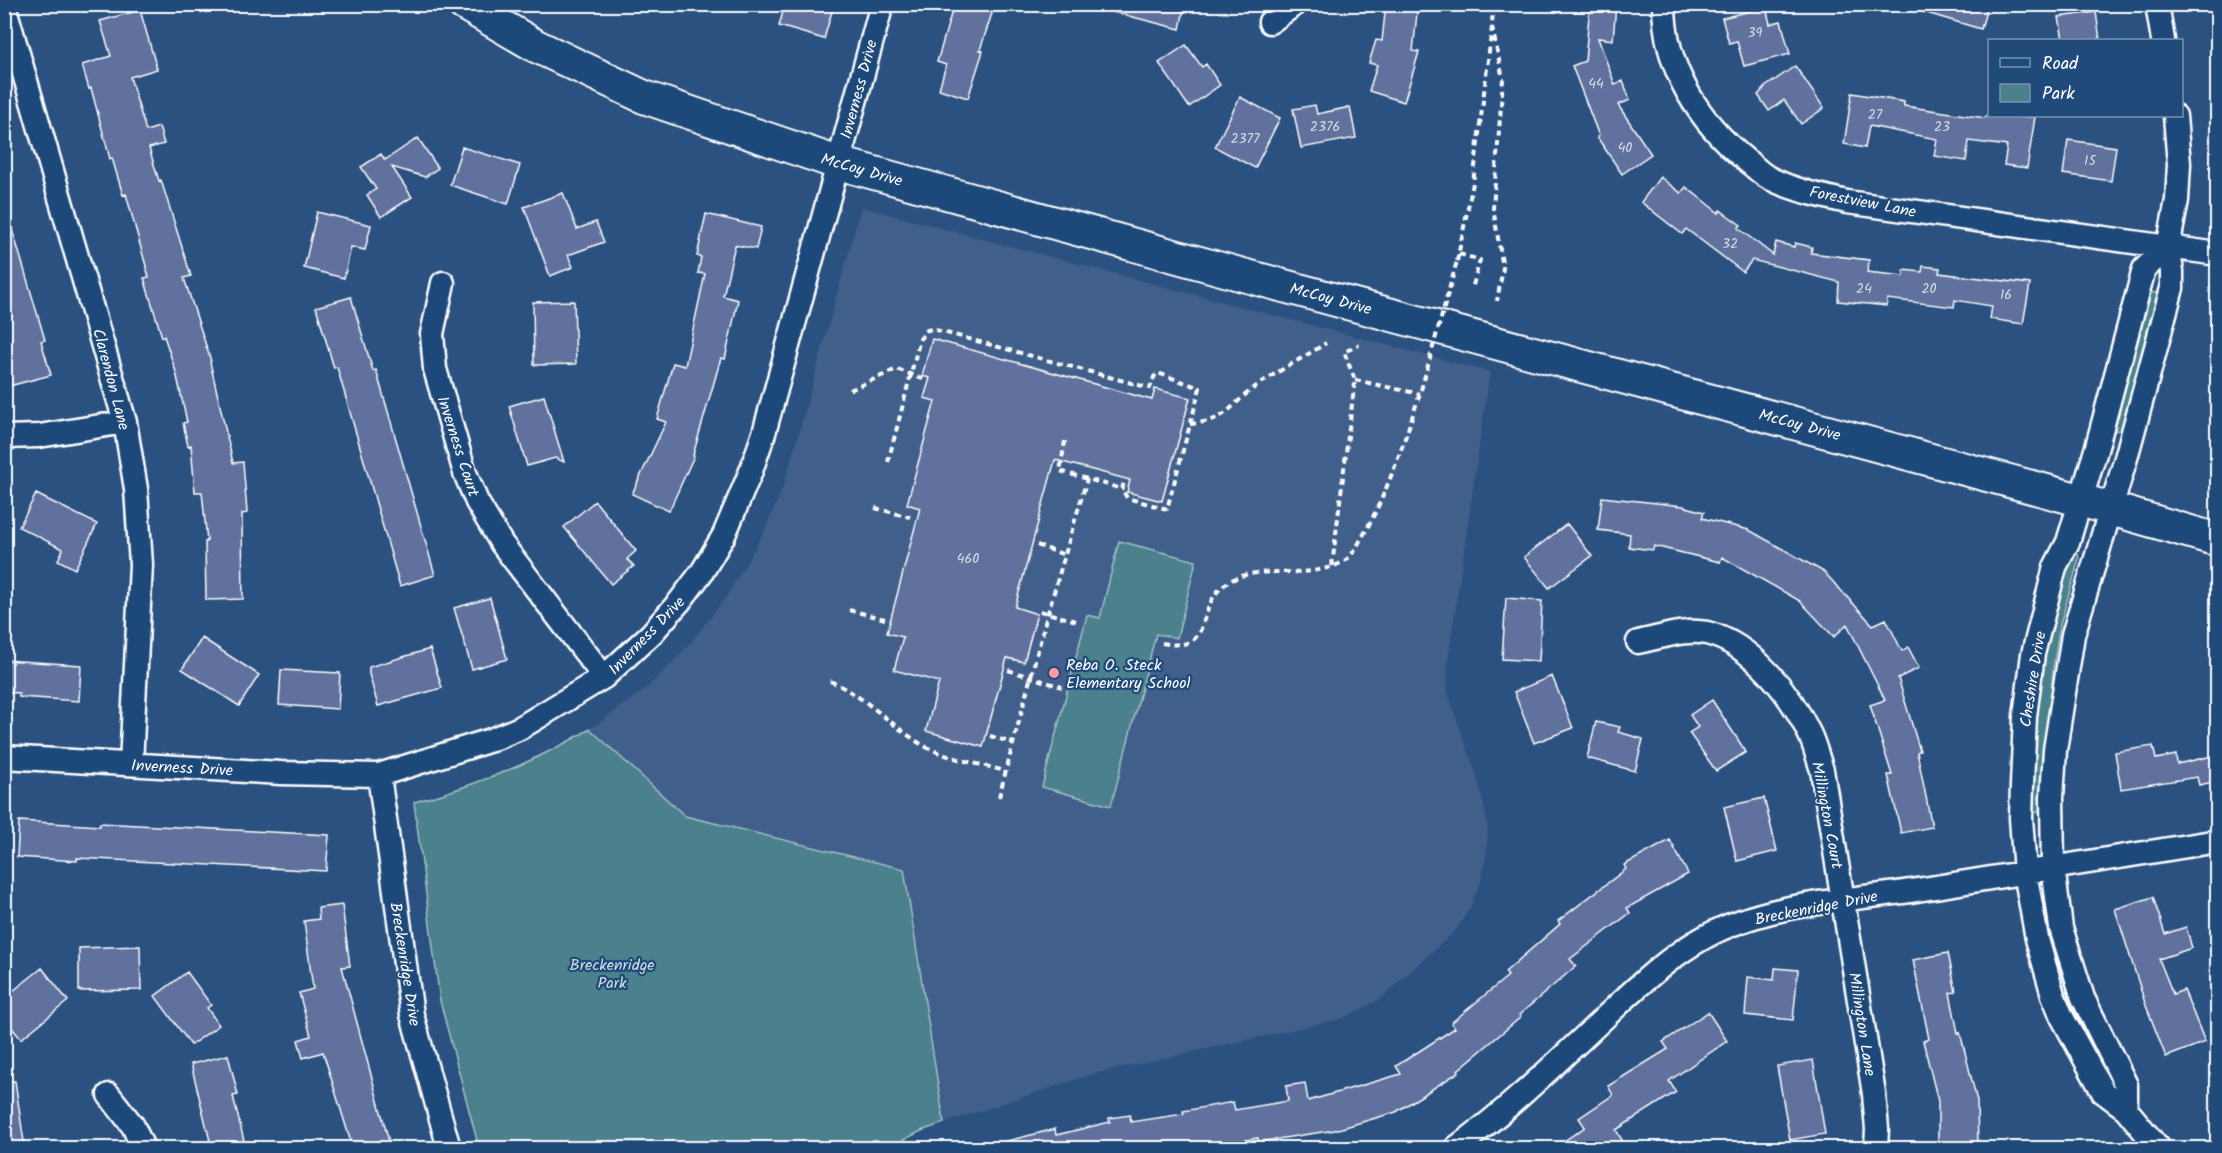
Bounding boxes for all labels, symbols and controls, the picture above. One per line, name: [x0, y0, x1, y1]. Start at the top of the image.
house number: 39: [1748, 22, 1763, 44]
street label: Inverness Drive: [834, 37, 885, 142]
legend: [1988, 39, 2183, 117]
text: Road: [2042, 50, 2079, 79]
house number: 44: [1588, 73, 1604, 95]
text: Park: [2042, 80, 2075, 109]
house number: 27: [1868, 104, 1883, 126]
house number: 2376: [1310, 116, 1340, 138]
house number: 23: [1934, 116, 1950, 138]
house number: 2377: [1230, 128, 1260, 150]
house number: 40: [1618, 137, 1632, 159]
street label: McCoy Drive: [818, 147, 905, 194]
house number: 15: [2084, 150, 2097, 172]
street label: Forestview Lane: [1807, 180, 1918, 225]
house number: 32: [1722, 233, 1738, 255]
street label: McCoy Drive: [1287, 277, 1374, 322]
house number: 24: [1856, 278, 1872, 300]
house number: 20: [1921, 278, 1937, 300]
house number: 16: [2000, 284, 2012, 306]
street label: Clarendon Lane: [85, 326, 136, 433]
street label: Inverness Court: [430, 393, 486, 501]
street label: McCoy Drive: [1756, 403, 1843, 448]
house number: 460: [957, 548, 979, 570]
street label: Inverness Drive: [603, 591, 691, 681]
street label: Cheshire Drive: [2014, 629, 2053, 729]
place label: Reba O. Steck Elementary School: [1066, 653, 1191, 696]
marker: Reba O. Steck Elementary School: [1047, 666, 1061, 680]
street label: Inverness Drive: [130, 753, 233, 784]
street label: Millington Court: [1804, 760, 1849, 872]
street label: Breckenridge Drive: [1753, 884, 1880, 933]
street label: Breckenridge Drive: [382, 901, 427, 1028]
park label: Breckenridge Park: [570, 953, 654, 996]
street label: Millington Lane: [1841, 971, 1882, 1078]

